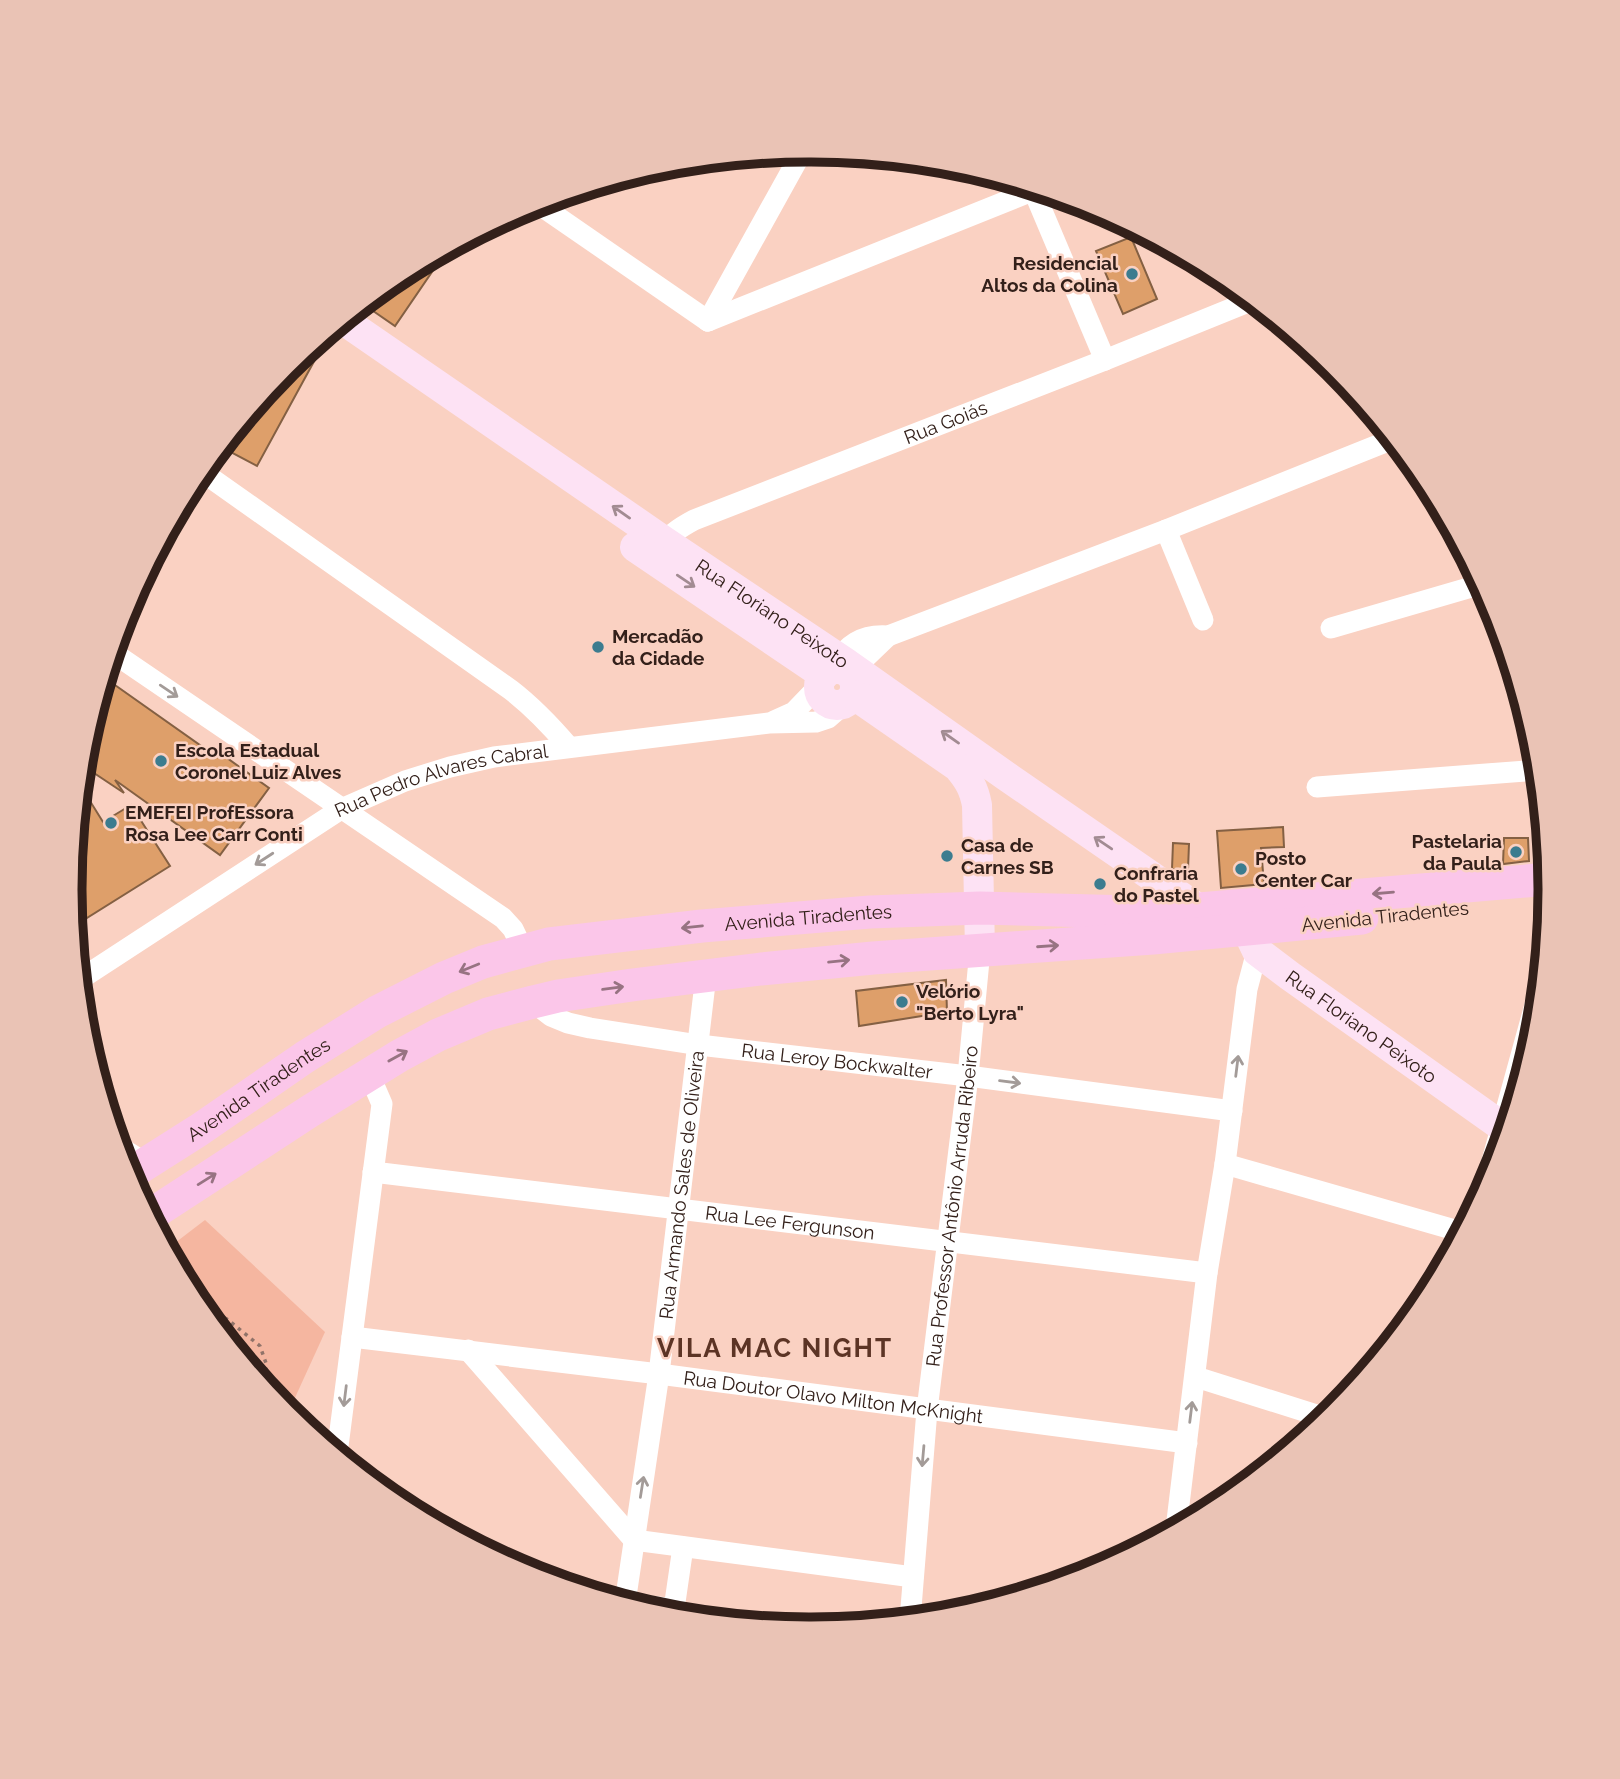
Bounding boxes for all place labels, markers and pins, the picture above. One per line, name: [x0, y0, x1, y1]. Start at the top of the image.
place label: Residencial Altos da Colina: [981, 252, 1119, 296]
marker: Residencial Altos da Colina: [1124, 266, 1140, 282]
place label: Mercadão da Cidade: [612, 625, 704, 669]
marker: Mercadão da Cidade: [590, 639, 606, 655]
place label: Escola Estadual Coronel Luiz Alves: [175, 739, 341, 783]
marker: Escola Estadual Coronel Luiz Alves: [153, 753, 169, 769]
place label: EMEFEI ProfEssora Rosa Lee Carr Conti: [125, 801, 303, 845]
marker: EMEFEI ProfEssora Rosa Lee Carr Conti: [103, 815, 119, 831]
place label: Pastelaria da Paula: [1411, 830, 1502, 874]
place label: Casa de Carnes SB: [961, 834, 1054, 878]
marker: Pastelaria da Paula: [1508, 844, 1524, 860]
place label: Posto Center Car: [1255, 847, 1353, 891]
marker: Casa de Carnes SB: [939, 848, 955, 864]
marker: Posto Center Car: [1233, 861, 1249, 877]
place label: Confraria do Pastel: [1114, 862, 1200, 906]
marker: Confraria do Pastel: [1092, 876, 1108, 892]
place label: Velório "Berto Lyra": [916, 980, 1024, 1024]
marker: Velório "Berto Lyra": [894, 994, 910, 1010]

